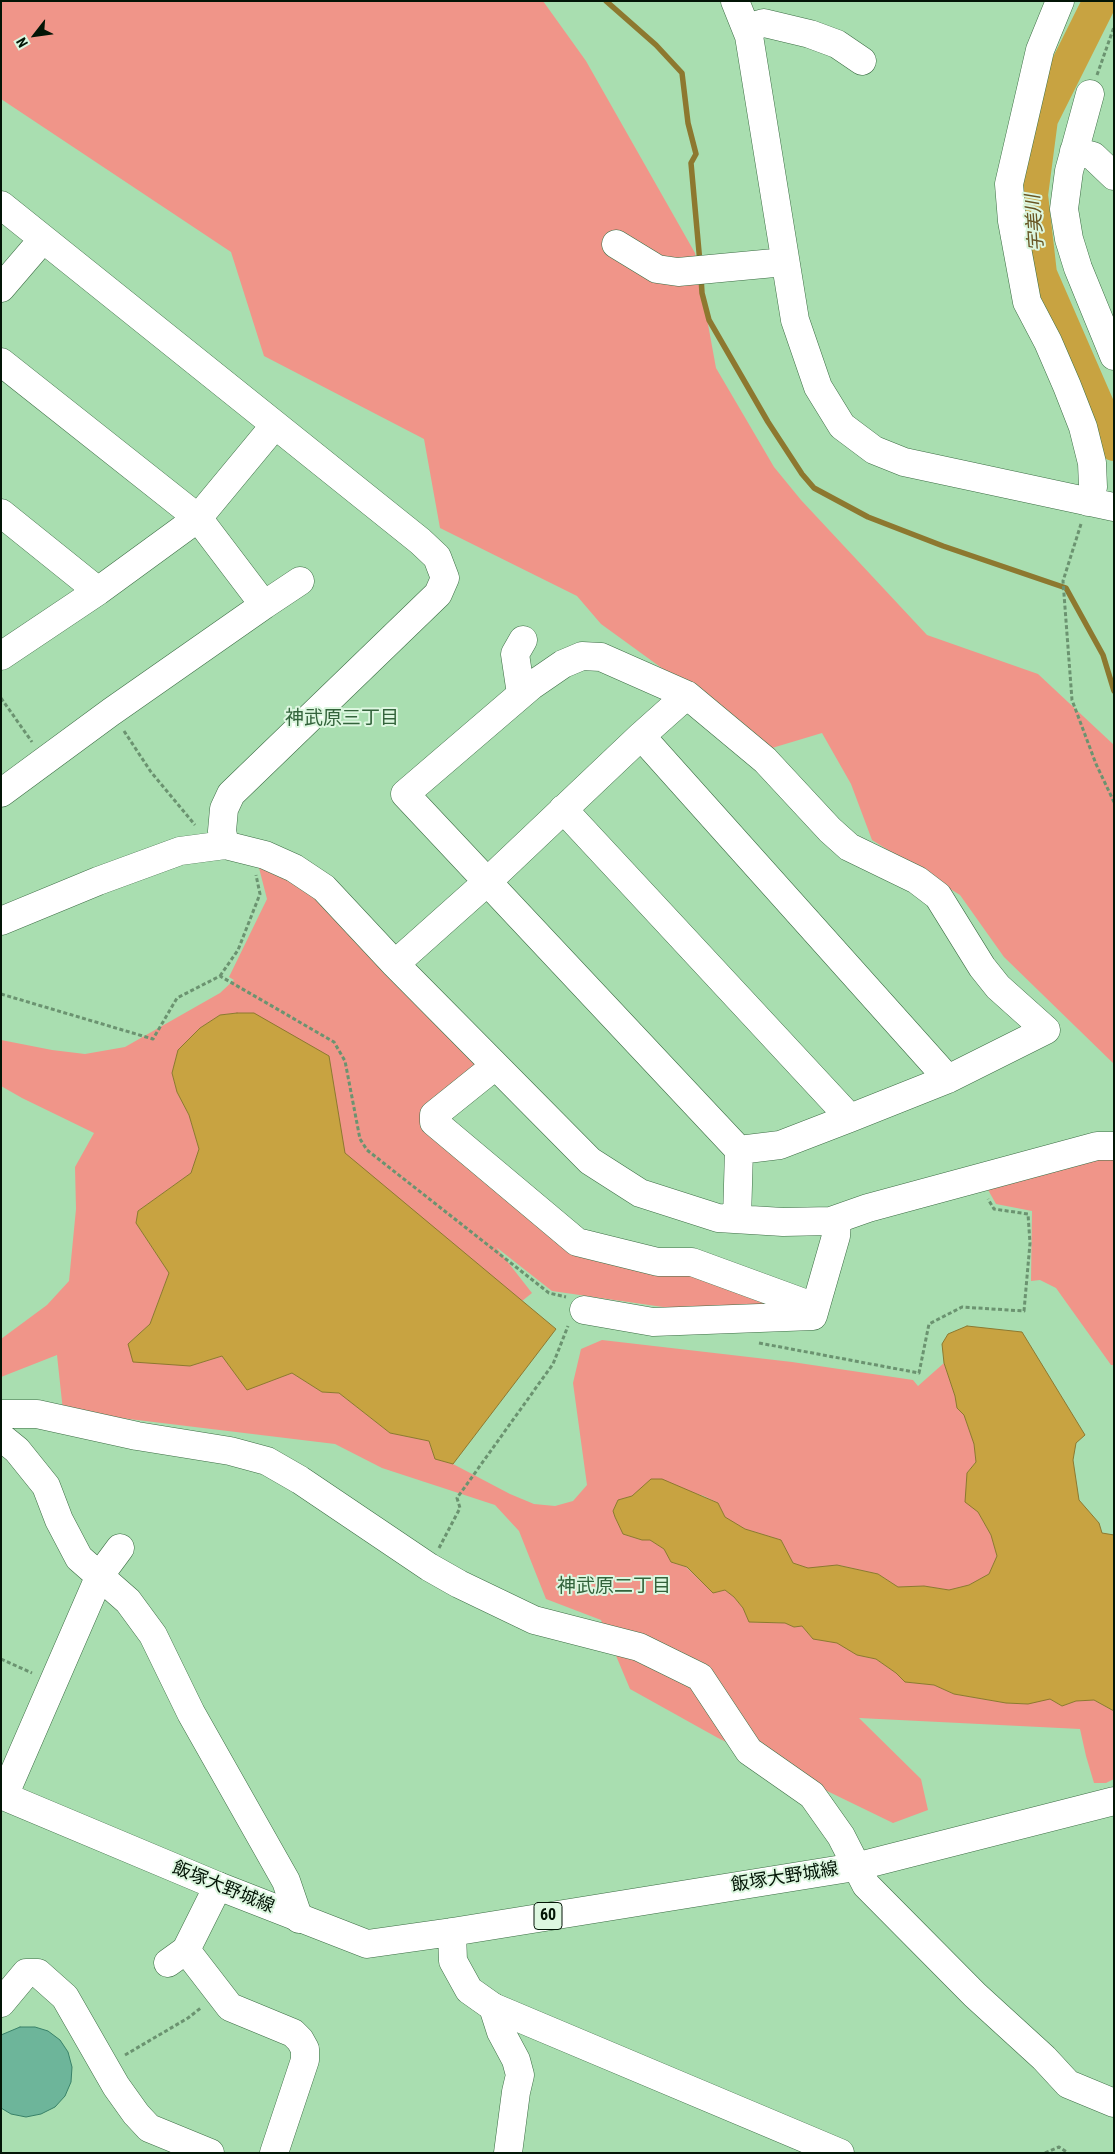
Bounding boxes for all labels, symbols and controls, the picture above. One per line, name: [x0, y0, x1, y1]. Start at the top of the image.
north arrow: [10, 10, 60, 60]
text: N: [13, 35, 31, 50]
water label: 宇美川: [1023, 194, 1049, 252]
district label: 神武原三丁目: [285, 708, 399, 730]
district label: 神武原二丁目: [557, 1576, 671, 1598]
street label: 飯塚大野城線: [169, 1858, 277, 1918]
street label: 飯塚大野城線: [730, 1859, 840, 1897]
road number: 60: [534, 1902, 562, 1930]

